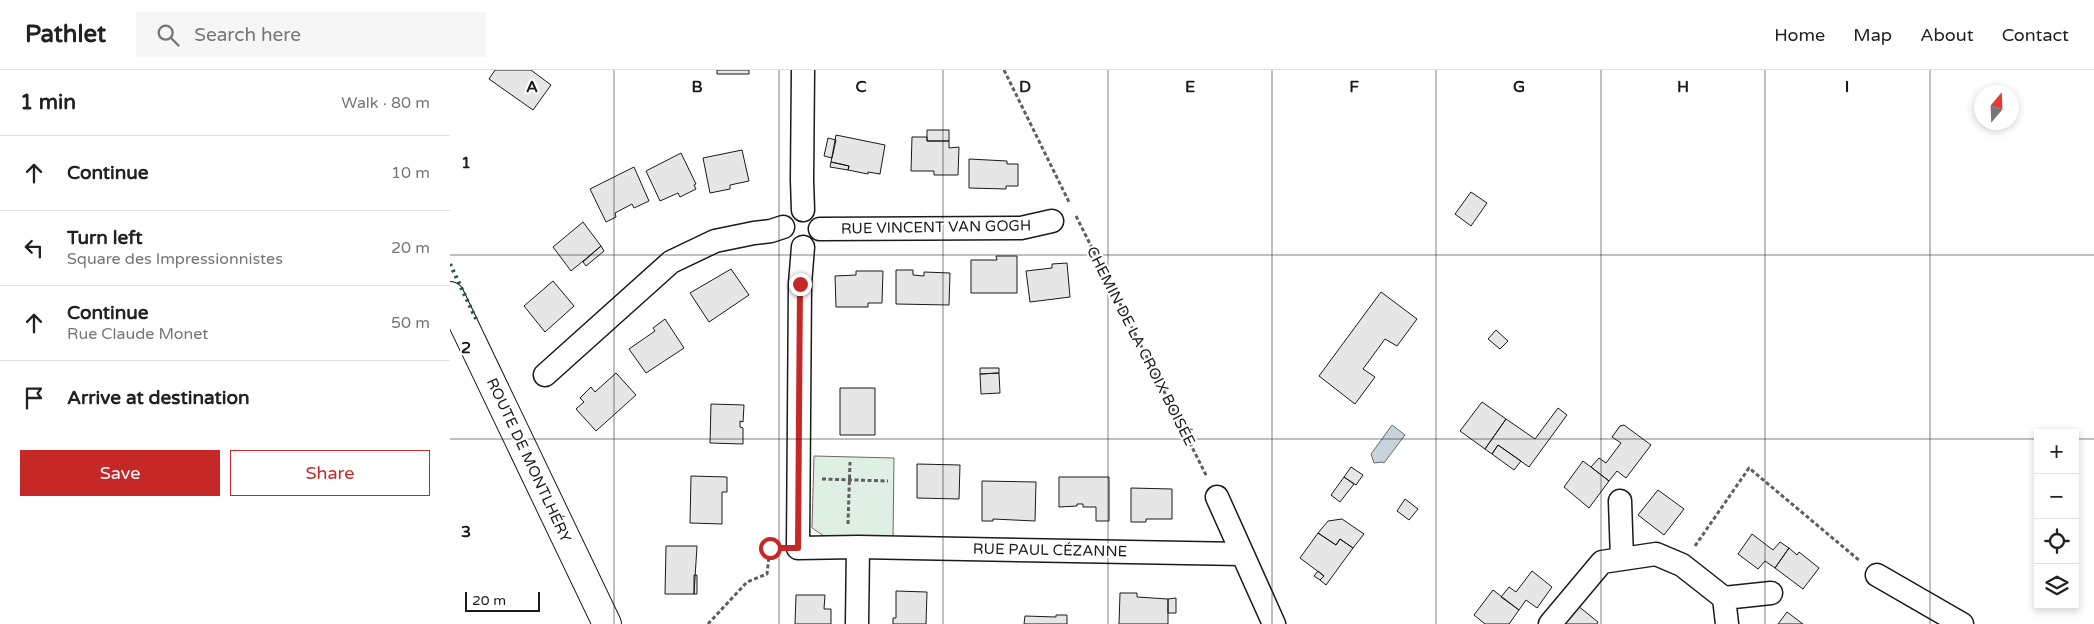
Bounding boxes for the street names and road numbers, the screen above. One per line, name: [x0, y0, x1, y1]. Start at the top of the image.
street label: RUE VINCENT VAN GOGH: [841, 216, 1031, 238]
street label: CHEMIN DE LA CROIX BOISÉE: [1083, 243, 1199, 449]
street label: ROUTE DE MONTLHÉRY: [483, 375, 575, 545]
street label: RUE PAUL CÉZANNE: [973, 540, 1127, 560]

